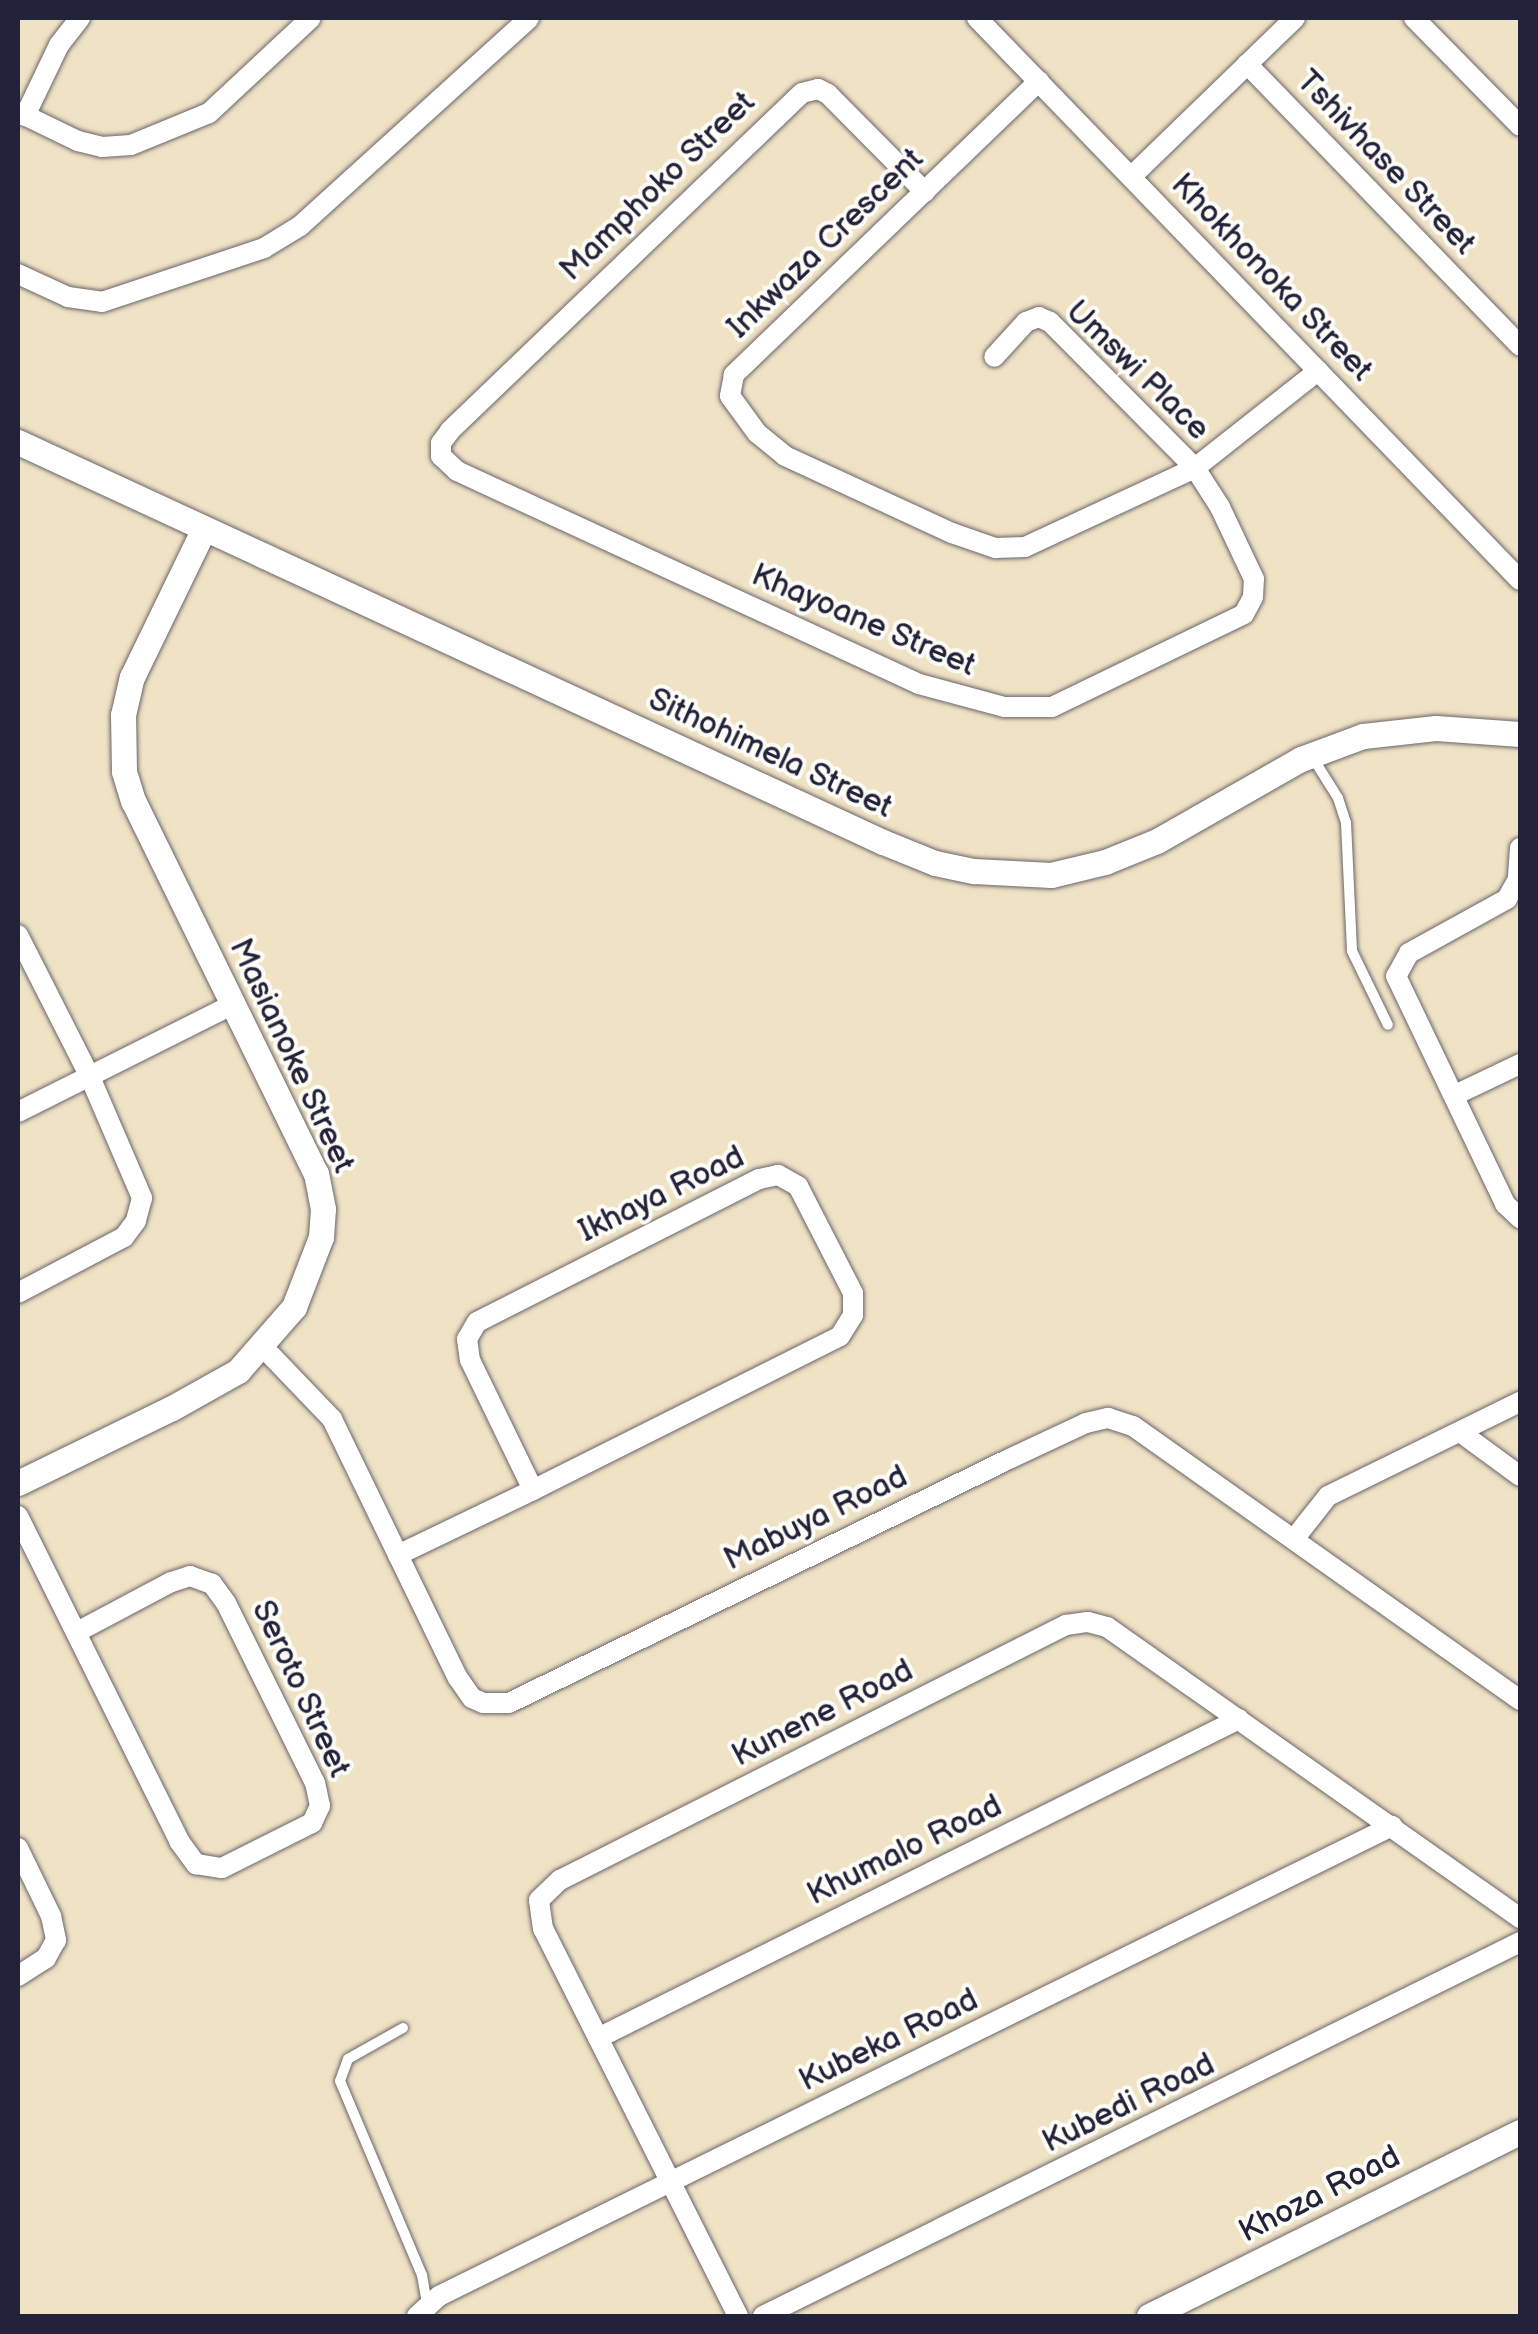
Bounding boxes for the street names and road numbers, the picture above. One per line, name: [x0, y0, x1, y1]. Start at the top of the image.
street label: Tshivhase Street: [1287, 63, 1483, 263]
street label: Mamphoko Street: [552, 84, 764, 290]
street label: Inkwaza Crescent: [720, 141, 932, 347]
street label: Khokhonoka Street: [1162, 166, 1380, 390]
street label: Umswi Place: [1057, 293, 1217, 449]
street label: Khayoane Street: [745, 556, 981, 686]
street label: Sithohimela Street: [642, 681, 898, 827]
street label: Masianoke Street: [220, 933, 362, 1179]
street label: Ikhaya Road: [573, 1138, 751, 1252]
street label: Mabuya Road: [718, 1458, 914, 1580]
street label: Seroto Street: [242, 1595, 358, 1783]
street label: Kunene Road: [726, 1652, 920, 1776]
street label: Khumalo Road: [801, 1787, 1009, 1915]
street label: Kubeka Road: [793, 1981, 985, 2101]
street label: Kubedi Road: [1037, 2046, 1221, 2162]
street label: Khoza Road: [1233, 2138, 1407, 2252]

